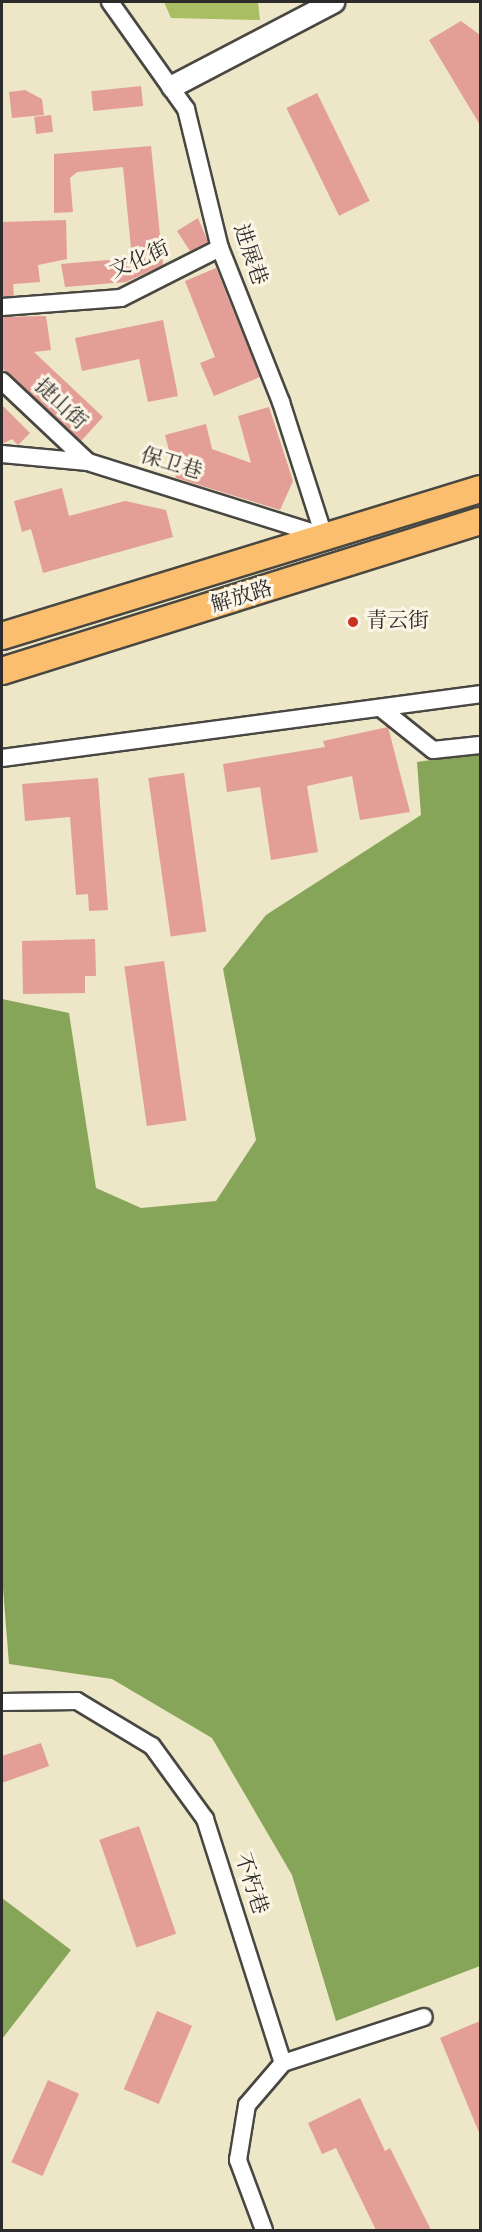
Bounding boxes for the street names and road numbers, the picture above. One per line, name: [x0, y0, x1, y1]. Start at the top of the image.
street label: 进展巷: [227, 221, 271, 289]
street label: 文化街: [106, 237, 174, 285]
street label: 捷山街: [28, 374, 92, 436]
street label: 保卫巷: [137, 444, 205, 486]
street label: 解放路: [208, 577, 276, 619]
street label: 不朽巷: [228, 1850, 272, 1918]

